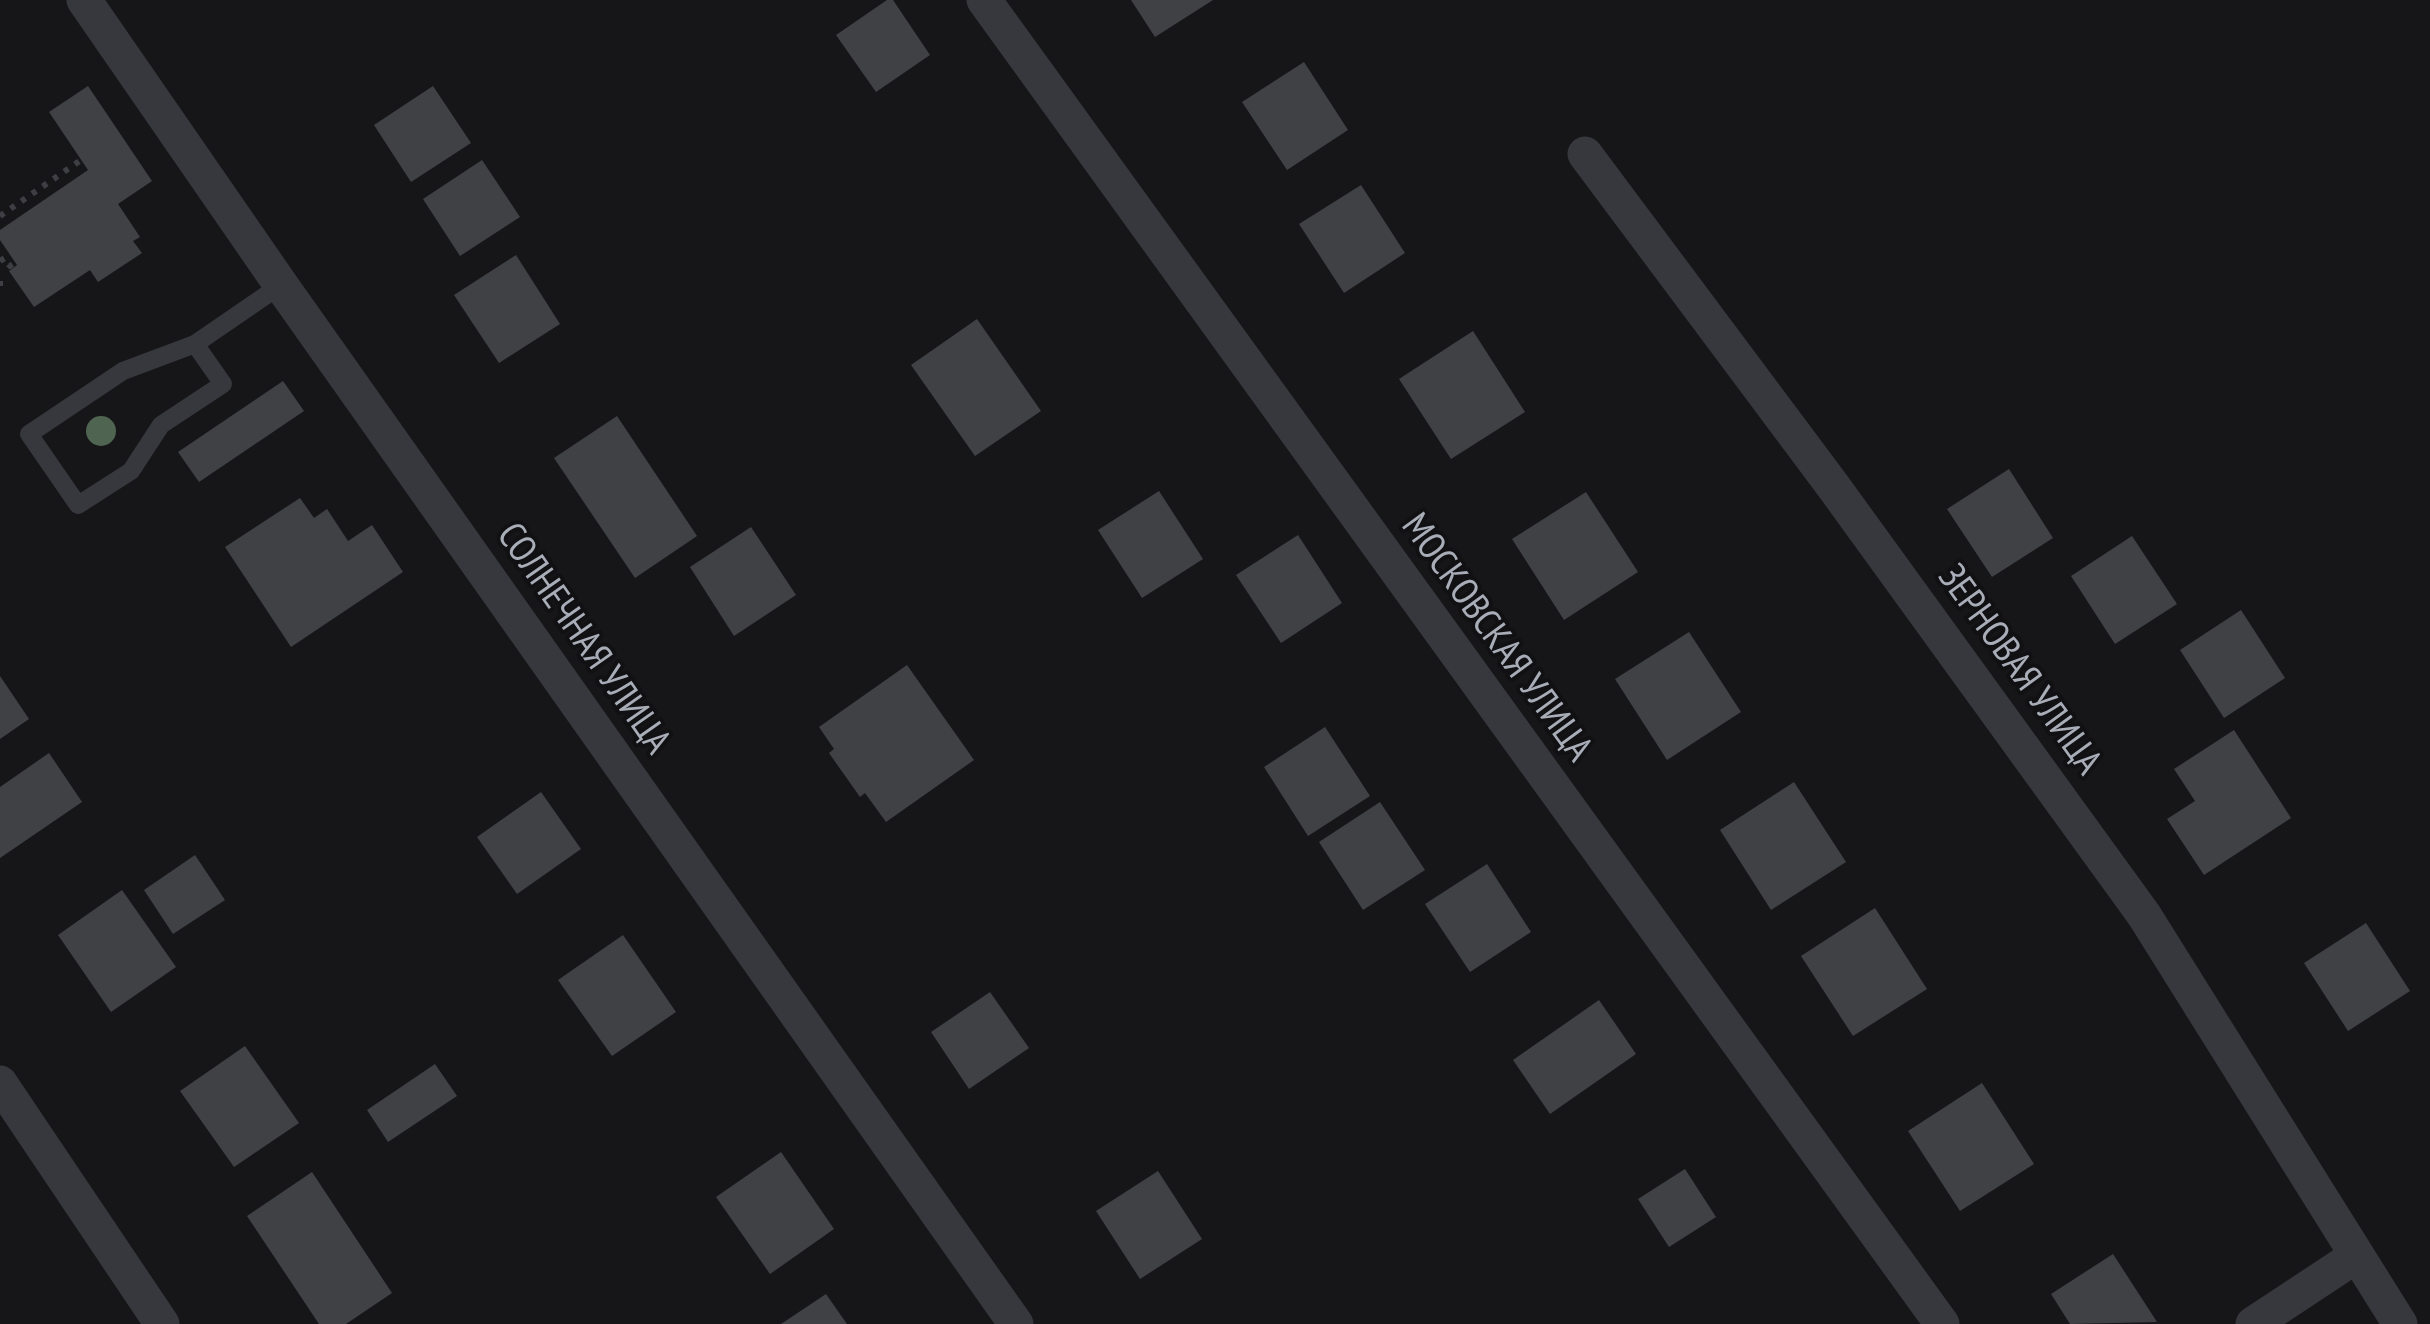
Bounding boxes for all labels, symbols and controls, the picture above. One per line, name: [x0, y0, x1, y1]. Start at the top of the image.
street label: МОСКОВСКАЯ УЛИЦА: [1391, 506, 1601, 770]
street label: СОЛНЕЧНАЯ УЛИЦА: [487, 515, 679, 763]
street label: ЗЕРНОВАЯ УЛИЦА: [1928, 556, 2110, 784]

